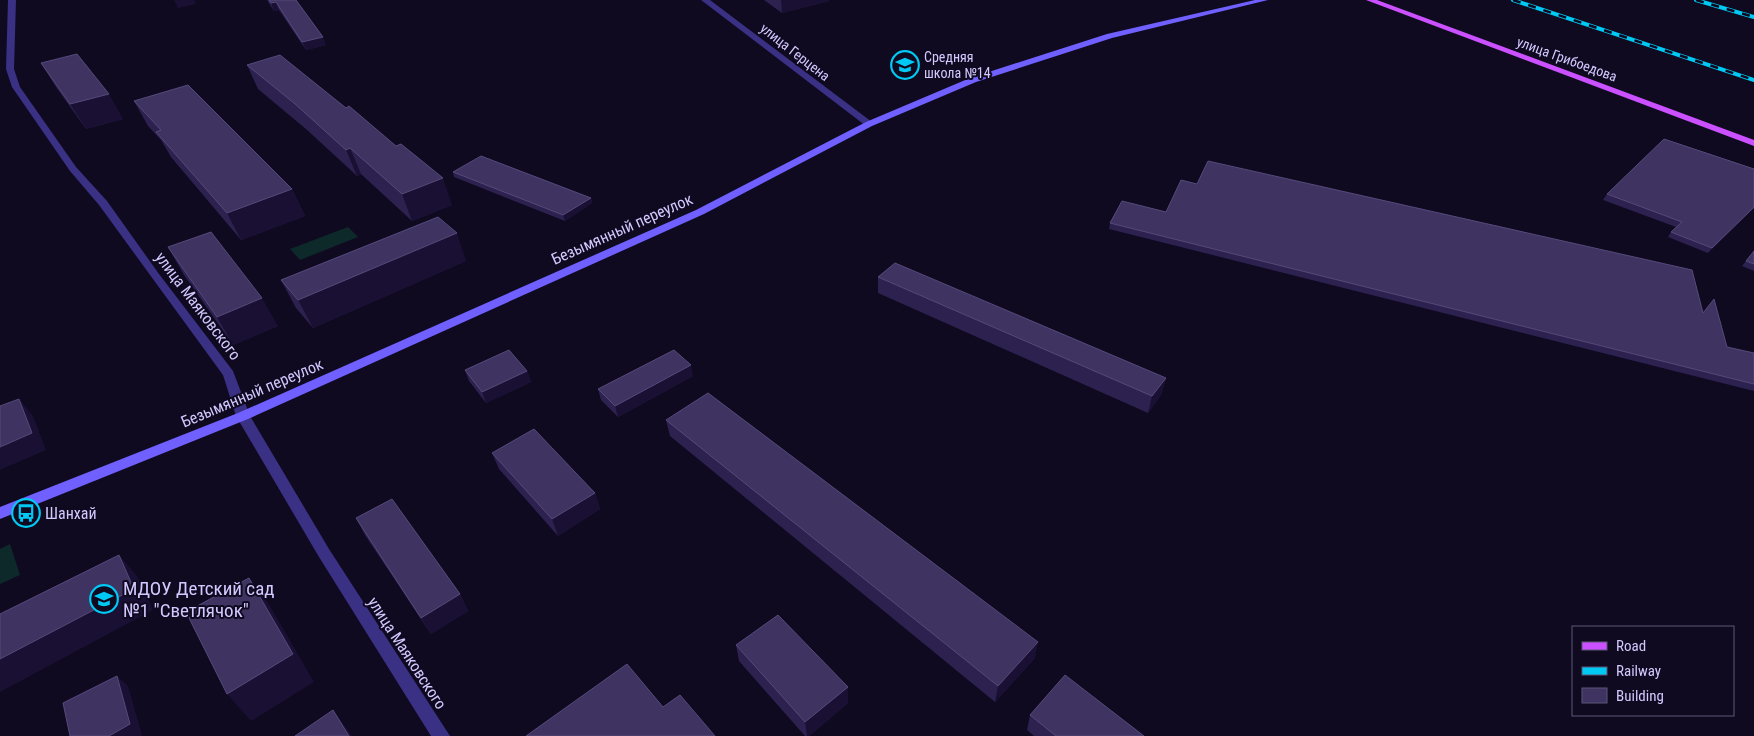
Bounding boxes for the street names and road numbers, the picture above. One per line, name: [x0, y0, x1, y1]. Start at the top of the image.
street label: улица Герцена: [757, 20, 833, 84]
street label: улица Грибоедова: [1515, 33, 1619, 85]
street label: Безымянный переулок: [548, 189, 696, 269]
street label: улица Маяковского: [151, 248, 245, 364]
street label: Безымянный переулок: [178, 354, 326, 432]
street label: улица Маяковского: [364, 593, 450, 713]

